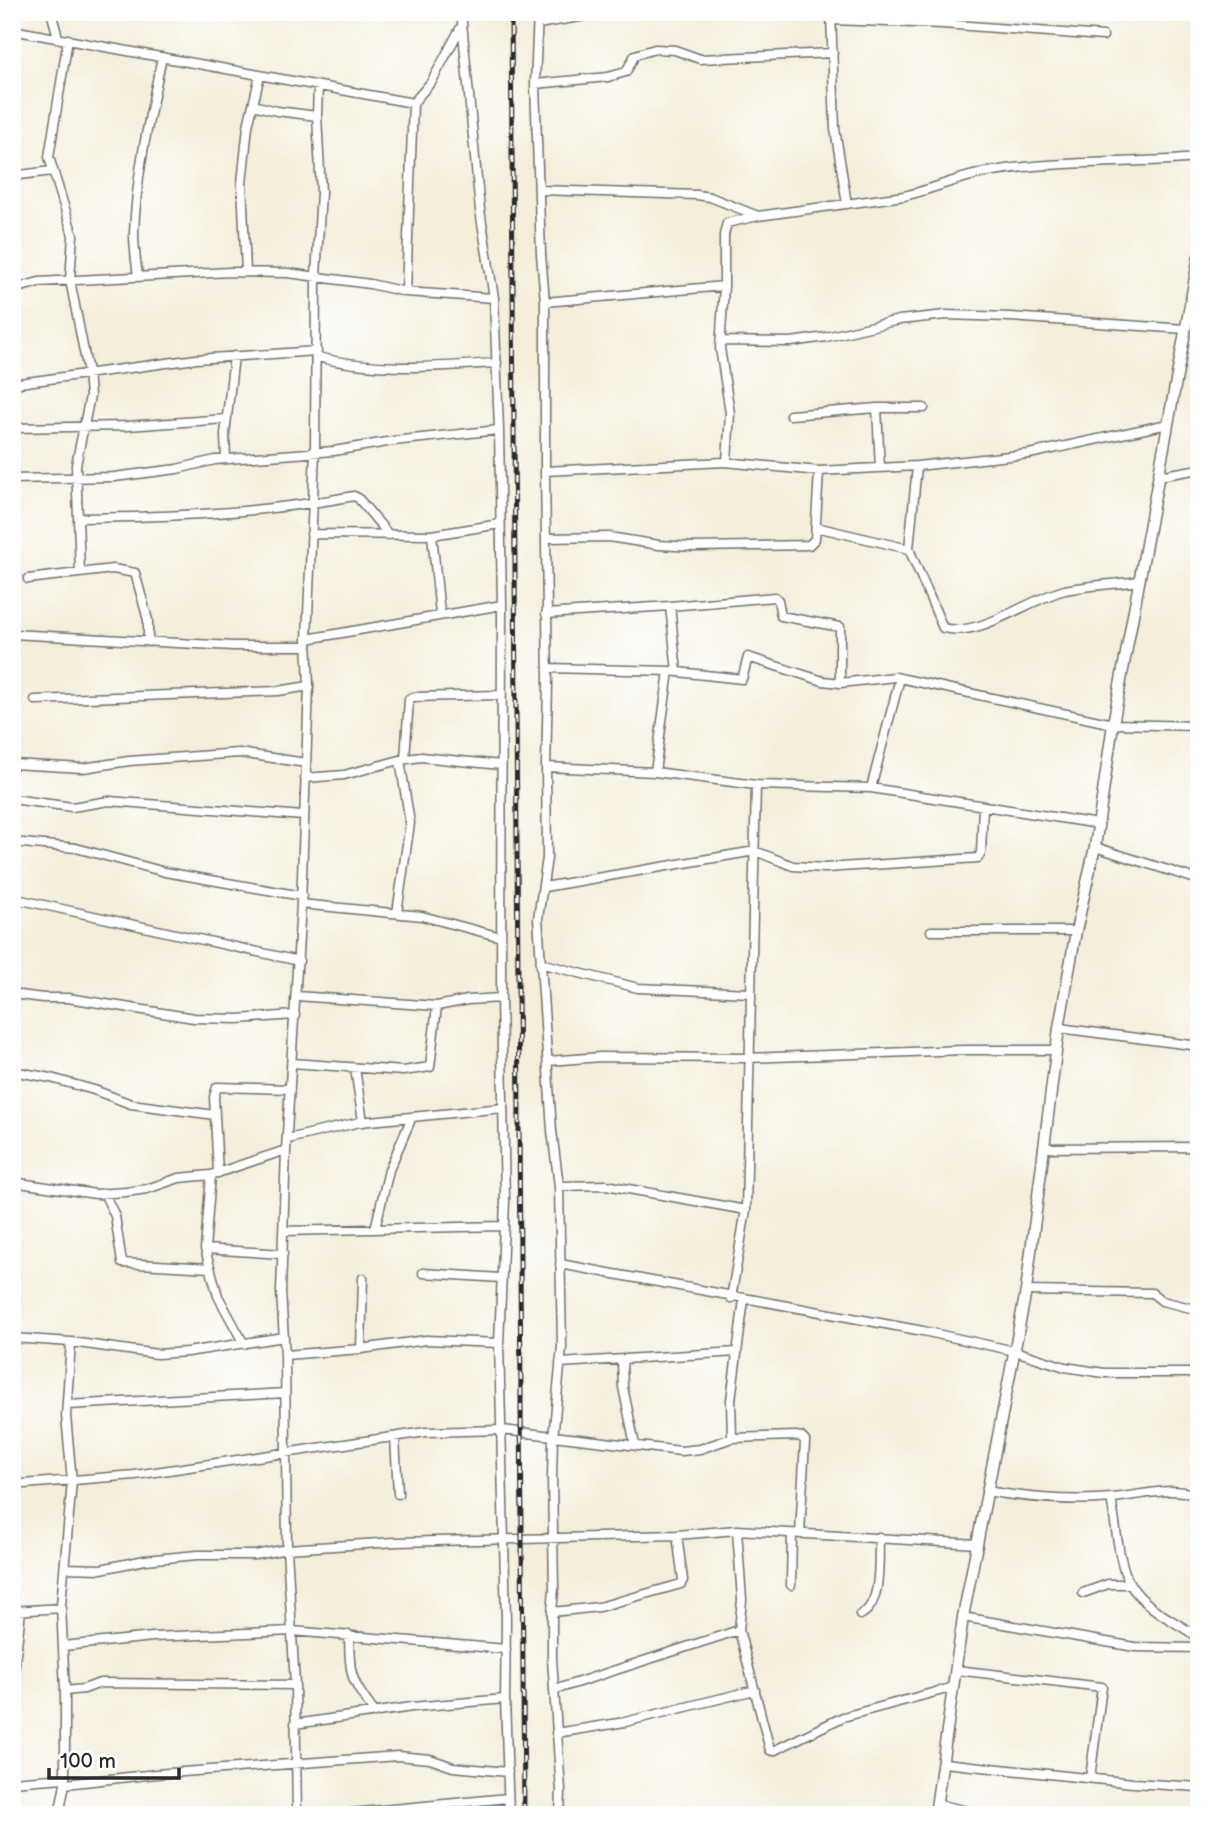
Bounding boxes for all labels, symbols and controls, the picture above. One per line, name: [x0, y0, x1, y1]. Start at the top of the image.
scale bar: [49, 1736, 178, 1780]
text: 100 m: [60, 1749, 116, 1774]

